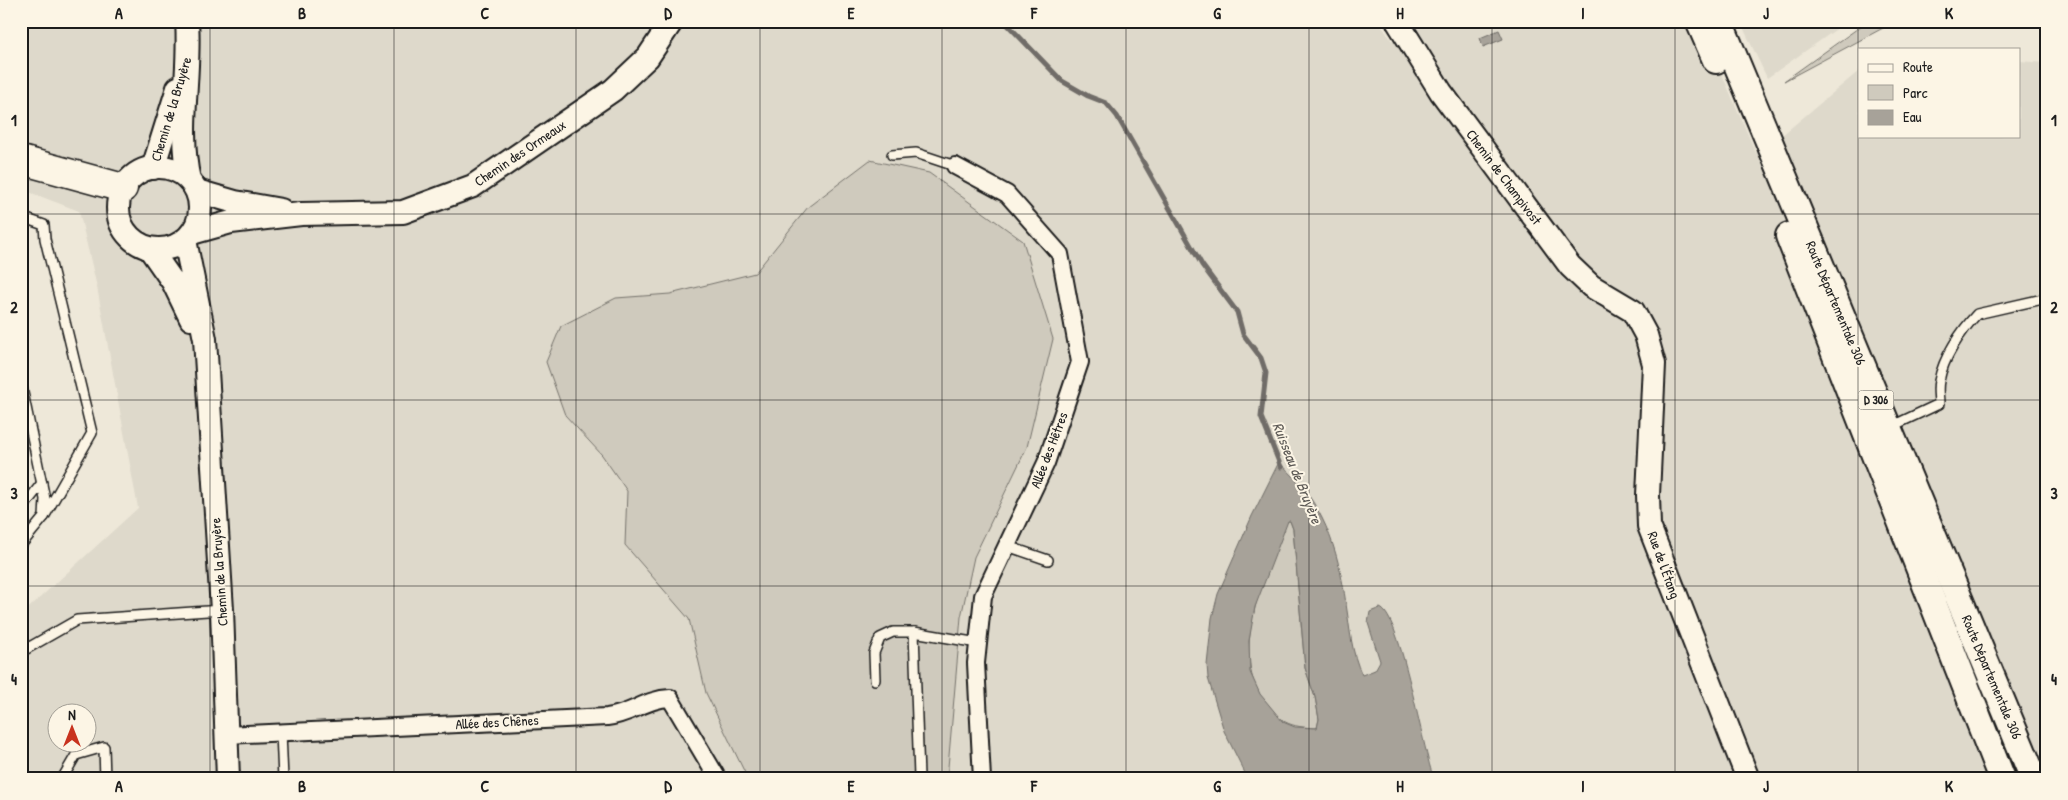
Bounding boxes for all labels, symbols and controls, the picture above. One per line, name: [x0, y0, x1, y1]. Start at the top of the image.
text: A: [115, 2, 123, 24]
text: B: [298, 2, 306, 24]
text: C: [481, 2, 490, 24]
text: D: [664, 2, 672, 24]
text: E: [847, 2, 855, 24]
text: F: [1030, 2, 1038, 24]
text: G: [1213, 2, 1221, 24]
text: H: [1396, 2, 1404, 24]
text: I: [1581, 2, 1585, 24]
text: J: [1763, 2, 1769, 24]
text: K: [1945, 2, 1954, 24]
legend: [1858, 48, 2020, 138]
street label: Chemin de la Bruyère: [146, 54, 197, 164]
text: Route: [1903, 56, 1933, 77]
text: Parc: [1903, 82, 1928, 103]
text: Eau: [1903, 106, 1922, 127]
text: 1: [11, 109, 17, 131]
text: 1: [2051, 109, 2057, 131]
street label: Chemin des Ormeaux: [470, 115, 569, 190]
street label: Chemin de Champivost: [1461, 125, 1547, 229]
street label: Route Départementale 306: [1801, 238, 1871, 369]
text: 2: [10, 296, 18, 318]
text: 2: [2050, 296, 2058, 318]
road number: D 306: [1858, 390, 1894, 410]
street label: Allée des Hêtres: [1025, 409, 1072, 491]
water label: Ruisseau de Bruyère: [1268, 419, 1328, 528]
text: 3: [10, 482, 18, 504]
text: 3: [2050, 482, 2058, 504]
street label: Chemin de la Bruyère: [205, 517, 233, 627]
street label: Rue de l'Étang: [1643, 529, 1685, 601]
street label: Route Départementale 306: [1957, 612, 2027, 743]
text: 4: [11, 668, 17, 690]
text: 4: [2051, 668, 2057, 690]
north arrow: [48, 702, 98, 752]
text: N: [68, 705, 76, 724]
street label: Allée des Chênes: [455, 710, 539, 733]
text: A: [115, 775, 123, 797]
text: B: [298, 775, 306, 797]
text: C: [481, 775, 490, 797]
text: D: [664, 775, 672, 797]
text: E: [847, 775, 855, 797]
text: F: [1030, 775, 1038, 797]
text: G: [1213, 775, 1221, 797]
text: H: [1396, 775, 1404, 797]
text: I: [1581, 775, 1585, 797]
text: J: [1763, 775, 1769, 797]
text: K: [1945, 775, 1954, 797]

